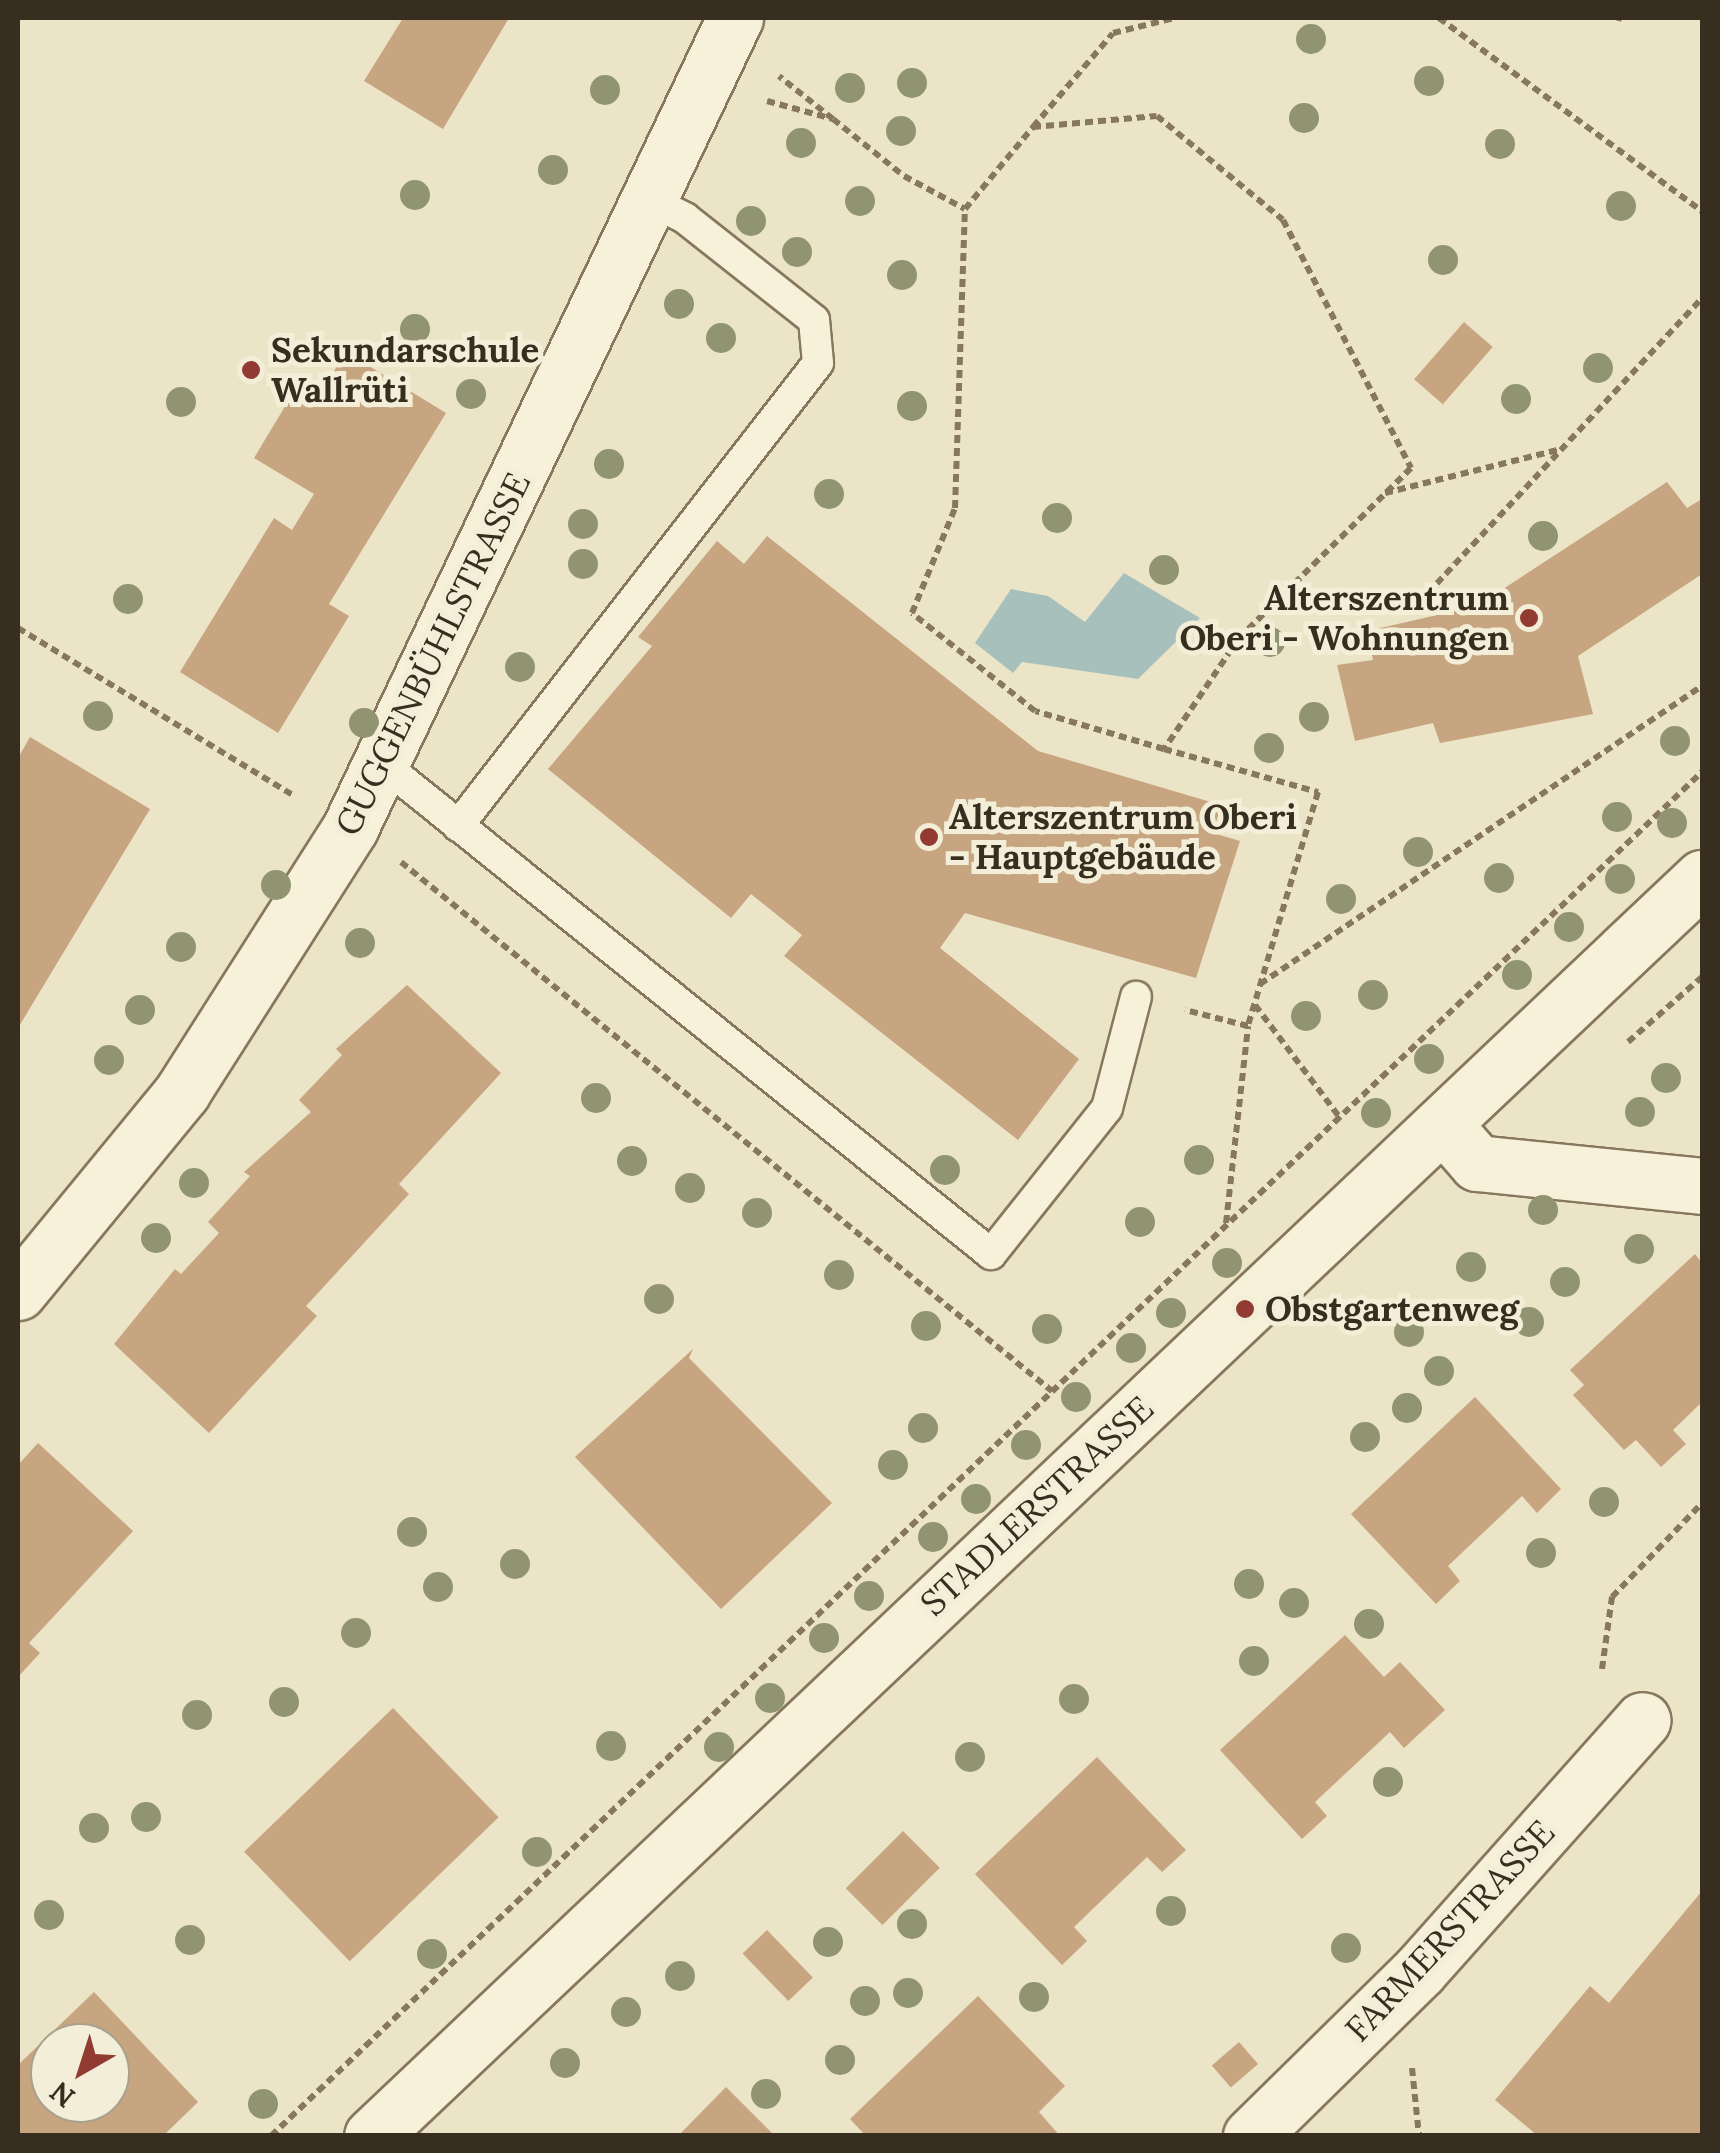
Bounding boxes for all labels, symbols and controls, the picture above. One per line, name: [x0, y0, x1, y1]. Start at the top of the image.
place label: Sekundarschule Wallrüti: [271, 329, 539, 411]
marker: Sekundarschule Wallrüti: [240, 359, 262, 381]
street label: GUGGENBÜHLSTRASSE: [327, 466, 539, 842]
place label: Alterszentrum Oberi - Wohnungen: [1179, 577, 1509, 659]
marker: Alterszentrum Oberi - Wohnungen: [1518, 607, 1540, 629]
place label: Alterszentrum Oberi - Hauptgebäude: [949, 796, 1297, 878]
marker: Alterszentrum Oberi - Hauptgebäude: [918, 826, 940, 848]
place label: Obstgartenweg: [1265, 1288, 1519, 1330]
marker: Obstgartenweg: [1234, 1298, 1256, 1320]
street label: STADLERSTRASSE: [912, 1388, 1162, 1624]
street label: FARMERSTRASSE: [1337, 1812, 1563, 2050]
north arrow: [30, 2023, 130, 2123]
text: N: [43, 2074, 82, 2116]

